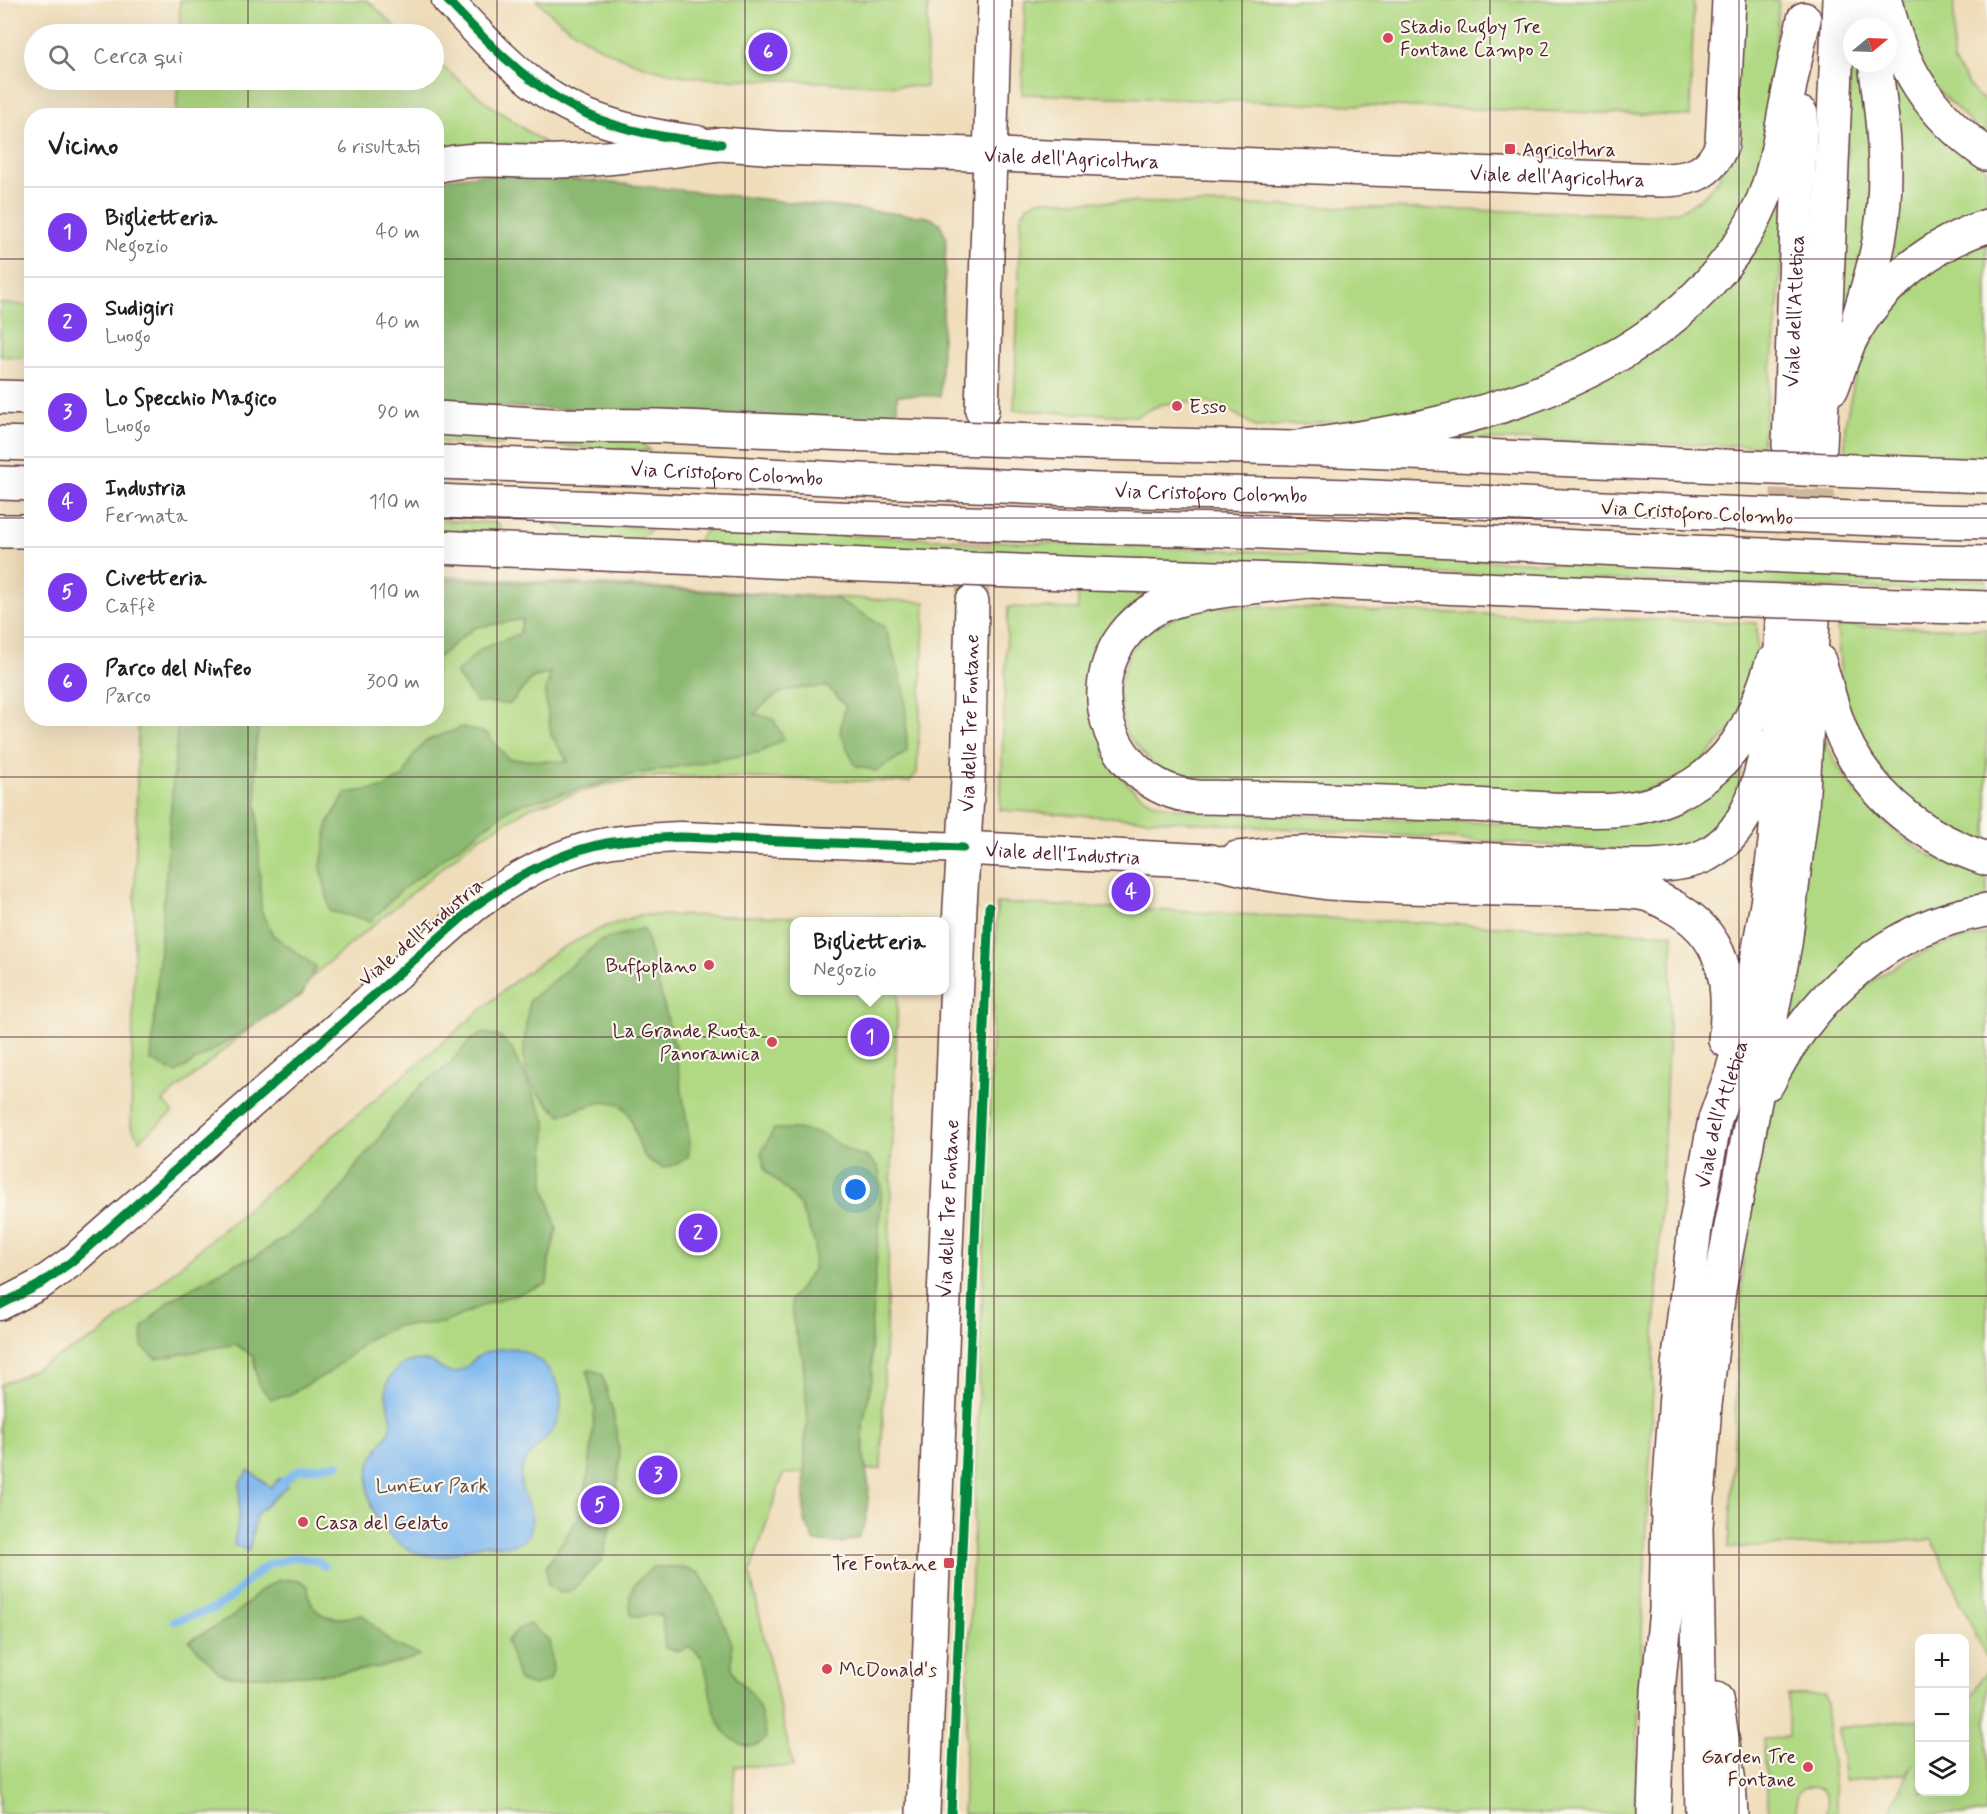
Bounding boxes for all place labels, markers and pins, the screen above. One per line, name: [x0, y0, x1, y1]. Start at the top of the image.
place label: Stadio Rugby Tre Fontane Campo 2: [1400, 14, 1549, 64]
pin: 6: [748, 29, 788, 74]
marker: Stadio Rugby Tre Fontane Campo 2: [1381, 31, 1395, 45]
place label: Agricoltura: [1522, 137, 1616, 164]
marker: Agricoltura: [1503, 142, 1517, 156]
place label: Esso: [1189, 394, 1227, 421]
marker: Esso: [1170, 399, 1184, 413]
pin: 4: [1112, 870, 1150, 914]
place label: Buffoplano: [606, 953, 697, 982]
marker: Buffoplano: [702, 958, 716, 972]
pin: 1: [850, 1014, 890, 1060]
place label: La Grande Ruota Panoramica: [612, 1018, 761, 1068]
marker: La Grande Ruota Panoramica: [765, 1035, 779, 1049]
pin: 2: [678, 1210, 718, 1256]
pin: 3: [638, 1452, 678, 1498]
pin: 5: [580, 1482, 620, 1528]
place label: Casa del Gelato: [315, 1510, 448, 1537]
marker: Casa del Gelato: [296, 1515, 310, 1529]
place label: Tre Fontane: [832, 1551, 937, 1578]
marker: Tre Fontane: [942, 1556, 956, 1570]
place label: McDonald's: [839, 1657, 937, 1684]
marker: McDonald's: [820, 1662, 834, 1676]
place label: Garden Tre Fontane: [1701, 1744, 1796, 1794]
marker: Garden Tre Fontane: [1801, 1760, 1815, 1774]

